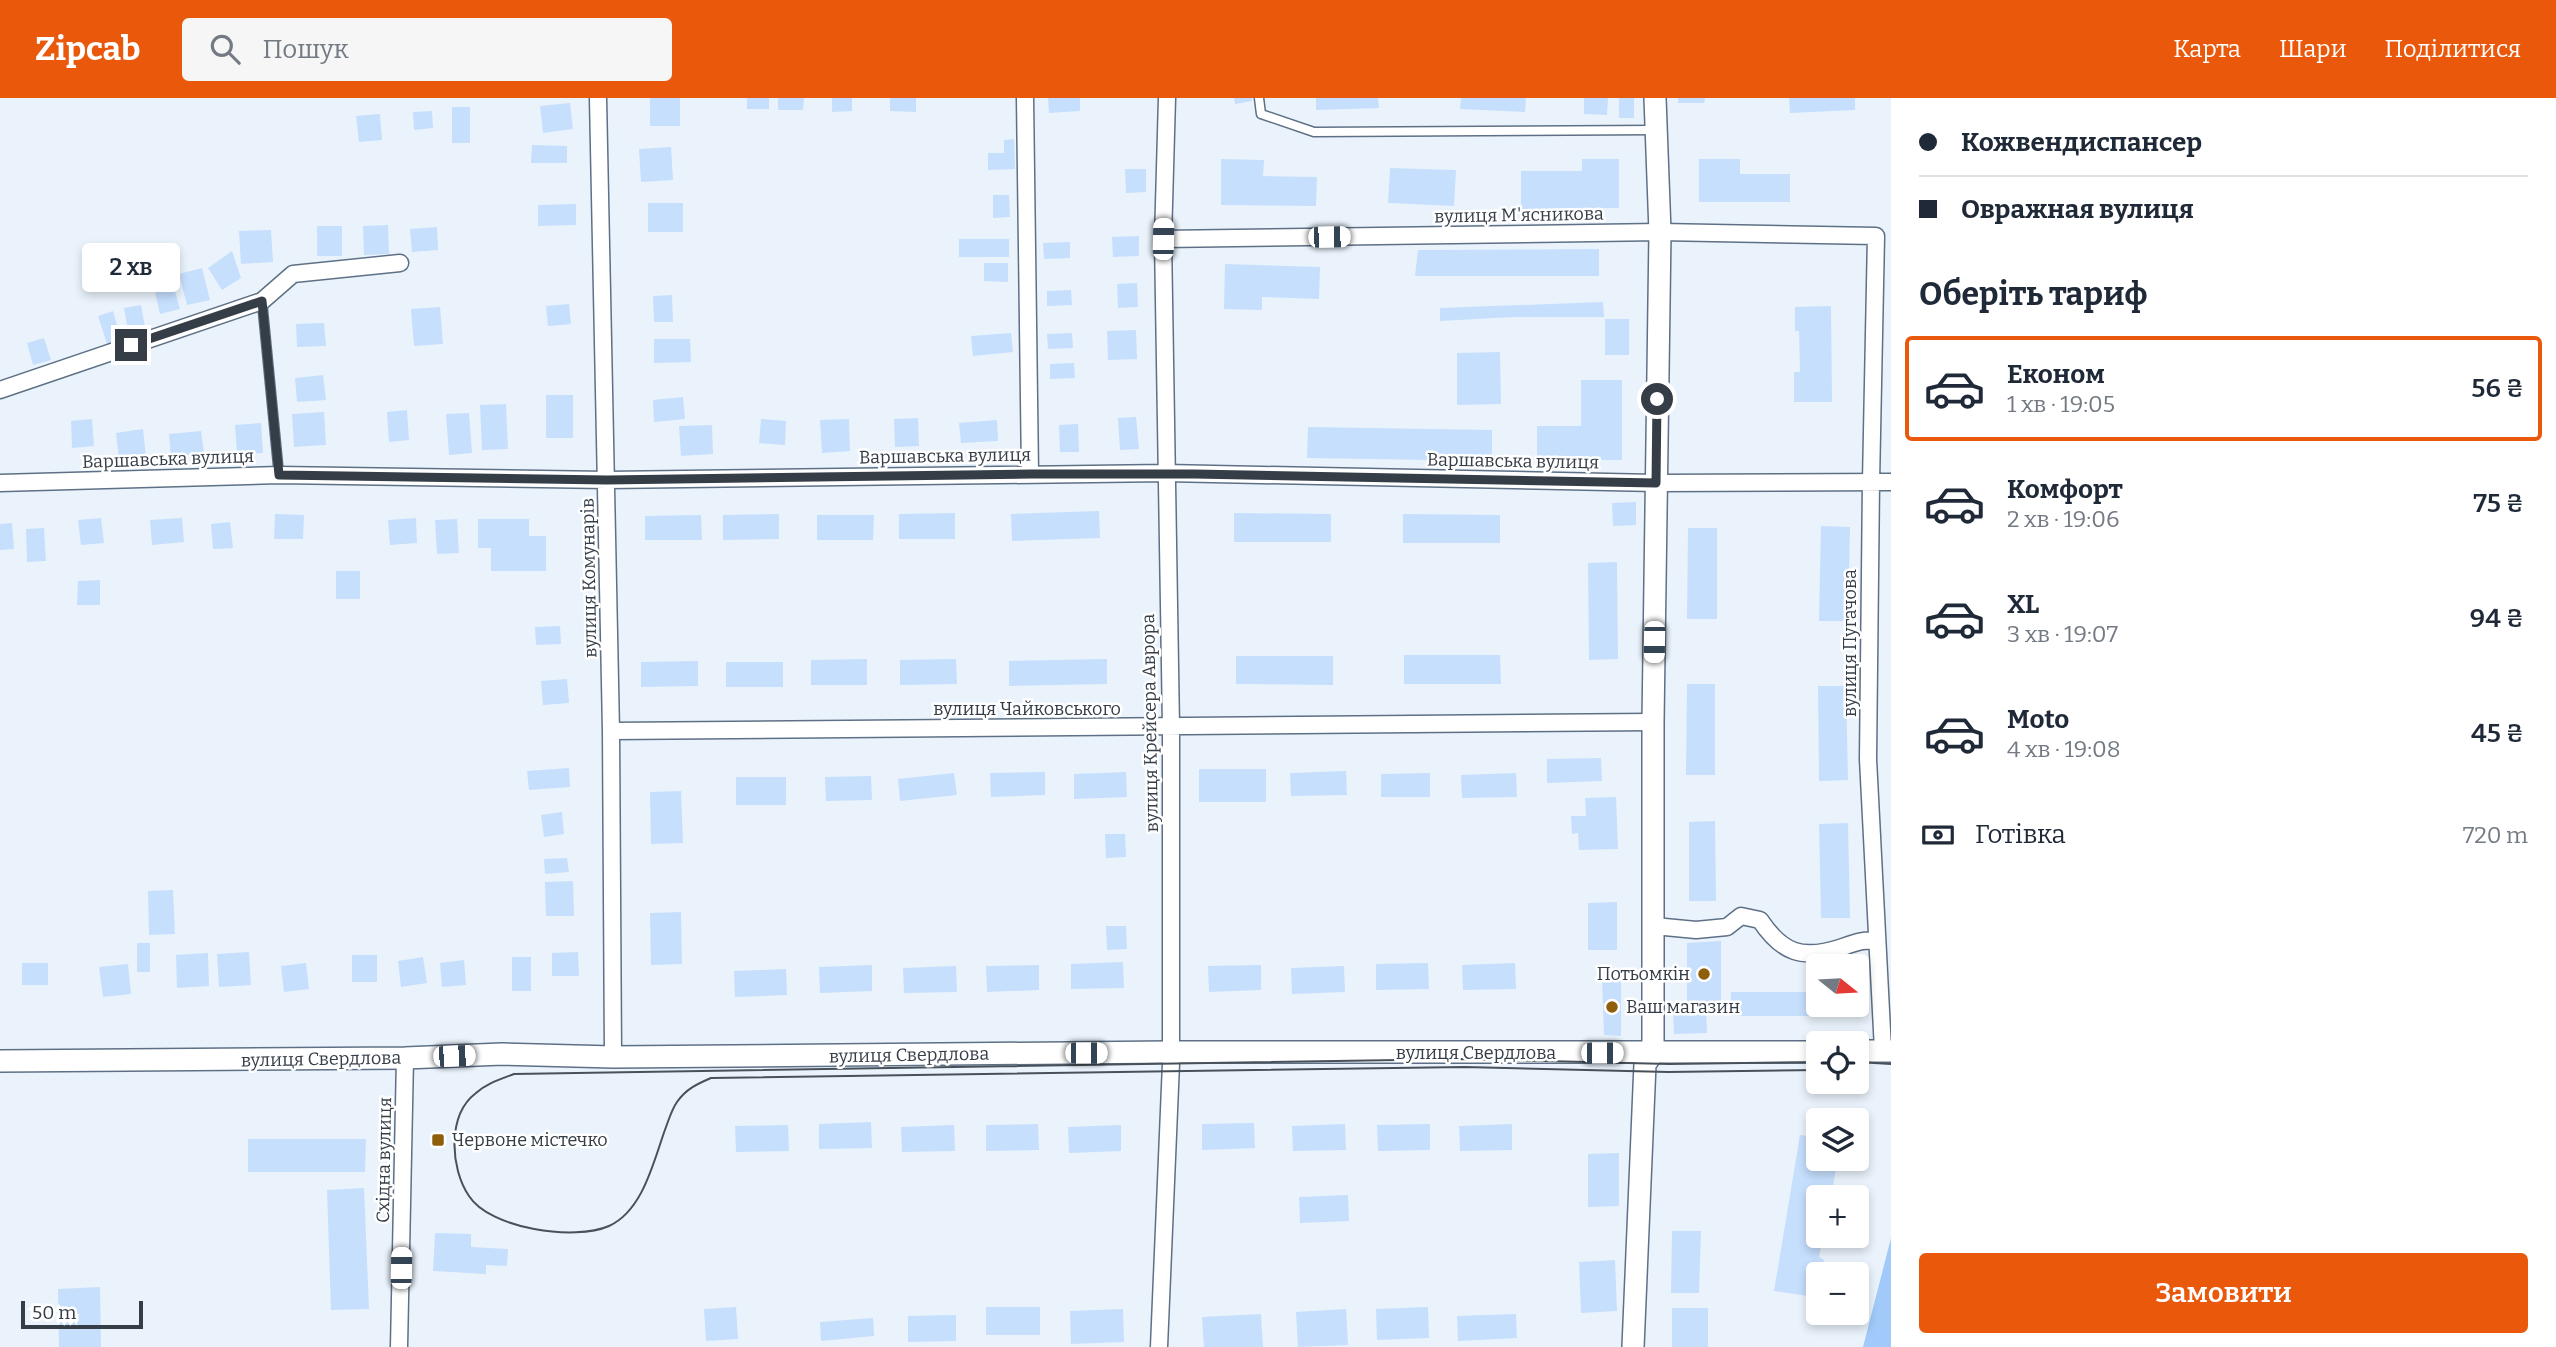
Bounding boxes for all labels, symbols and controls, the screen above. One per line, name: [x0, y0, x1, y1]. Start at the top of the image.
search box: [182, 18, 672, 81]
text: Zipcab: [35, 29, 140, 69]
icon: search: [206, 30, 244, 68]
text: Пошук: [262, 34, 349, 65]
text: Карта: [2173, 35, 2241, 63]
text: Шари: [2279, 35, 2347, 63]
text: Поділитися: [2385, 35, 2521, 63]
text: Кожвендиспансер: [1961, 127, 2202, 158]
text: Овражная вулиця: [1961, 194, 2194, 225]
street label: вулиця М'ясникова: [1434, 203, 1604, 227]
car: [1153, 218, 1174, 260]
car: [1308, 226, 1351, 248]
callout: 2 хв: [82, 244, 180, 292]
text: 2 хв: [110, 253, 152, 281]
text: Оберіть тариф: [1919, 275, 2147, 313]
route end: [115, 329, 147, 361]
icon: car: [1923, 357, 1986, 420]
text: Економ: [2007, 359, 2105, 390]
text: 56 ₴: [2471, 373, 2524, 404]
route start: [1641, 383, 1673, 415]
text: 1 хв · 19:05: [2007, 390, 2115, 418]
street label: Варшавська вулиця: [859, 443, 1031, 469]
street label: Варшавська вулиця: [82, 445, 255, 473]
street label: Варшавська вулиця: [1427, 448, 1599, 474]
icon: car: [1923, 472, 1986, 535]
text: Комфорт: [2007, 474, 2123, 505]
text: 75 ₴: [2473, 488, 2524, 519]
street label: вулиця Комунарів: [577, 498, 601, 658]
text: 2 хв · 19:06: [2007, 505, 2119, 533]
street label: вулиця Пугачова: [1839, 569, 1861, 717]
icon: car: [1923, 587, 1986, 650]
text: XL: [2007, 589, 2039, 620]
text: 94 ₴: [2470, 603, 2524, 634]
street label: вулиця Крейсера Аврора: [1137, 613, 1163, 833]
text: 3 хв · 19:07: [2007, 620, 2118, 648]
car: [1644, 621, 1665, 663]
street label: вулиця Чайковського: [933, 698, 1121, 720]
icon: car: [1923, 702, 1986, 765]
text: Moto: [2007, 704, 2069, 735]
text: 45 ₴: [2471, 718, 2524, 749]
text: 4 хв · 19:08: [2007, 735, 2121, 763]
icon: cash: [1919, 816, 1957, 854]
text: Готівка: [1975, 819, 2066, 850]
text: 720 m: [2463, 821, 2528, 849]
north arrow: [1806, 954, 1869, 1017]
map controls: [1806, 954, 1869, 1325]
place label: Потьомкін: [1597, 963, 1690, 985]
marker: Потьомкін: [1696, 966, 1712, 982]
place label: Ваш магазин: [1626, 996, 1740, 1018]
marker: Ваш магазин: [1604, 999, 1620, 1015]
button: locate: [1806, 1031, 1869, 1094]
street label: вулиця Свердлова: [1396, 1042, 1556, 1064]
street label: вулиця Свердлова: [829, 1043, 990, 1067]
car: [1066, 1043, 1108, 1064]
car: [1582, 1043, 1624, 1064]
car: [433, 1045, 476, 1067]
street label: вулиця Свердлова: [241, 1047, 402, 1071]
street label: Східна вулиця: [372, 1097, 396, 1223]
button: layers: [1806, 1108, 1869, 1171]
place label: Червоне містечко: [452, 1129, 608, 1151]
marker: Червоне містечко: [430, 1132, 446, 1148]
button: +: [1806, 1185, 1869, 1248]
car: [391, 1247, 412, 1289]
button: Замовити: [1919, 1253, 2528, 1333]
button: −: [1806, 1262, 1869, 1325]
scale bar: [21, 1298, 144, 1330]
text: 50 m: [32, 1301, 76, 1324]

